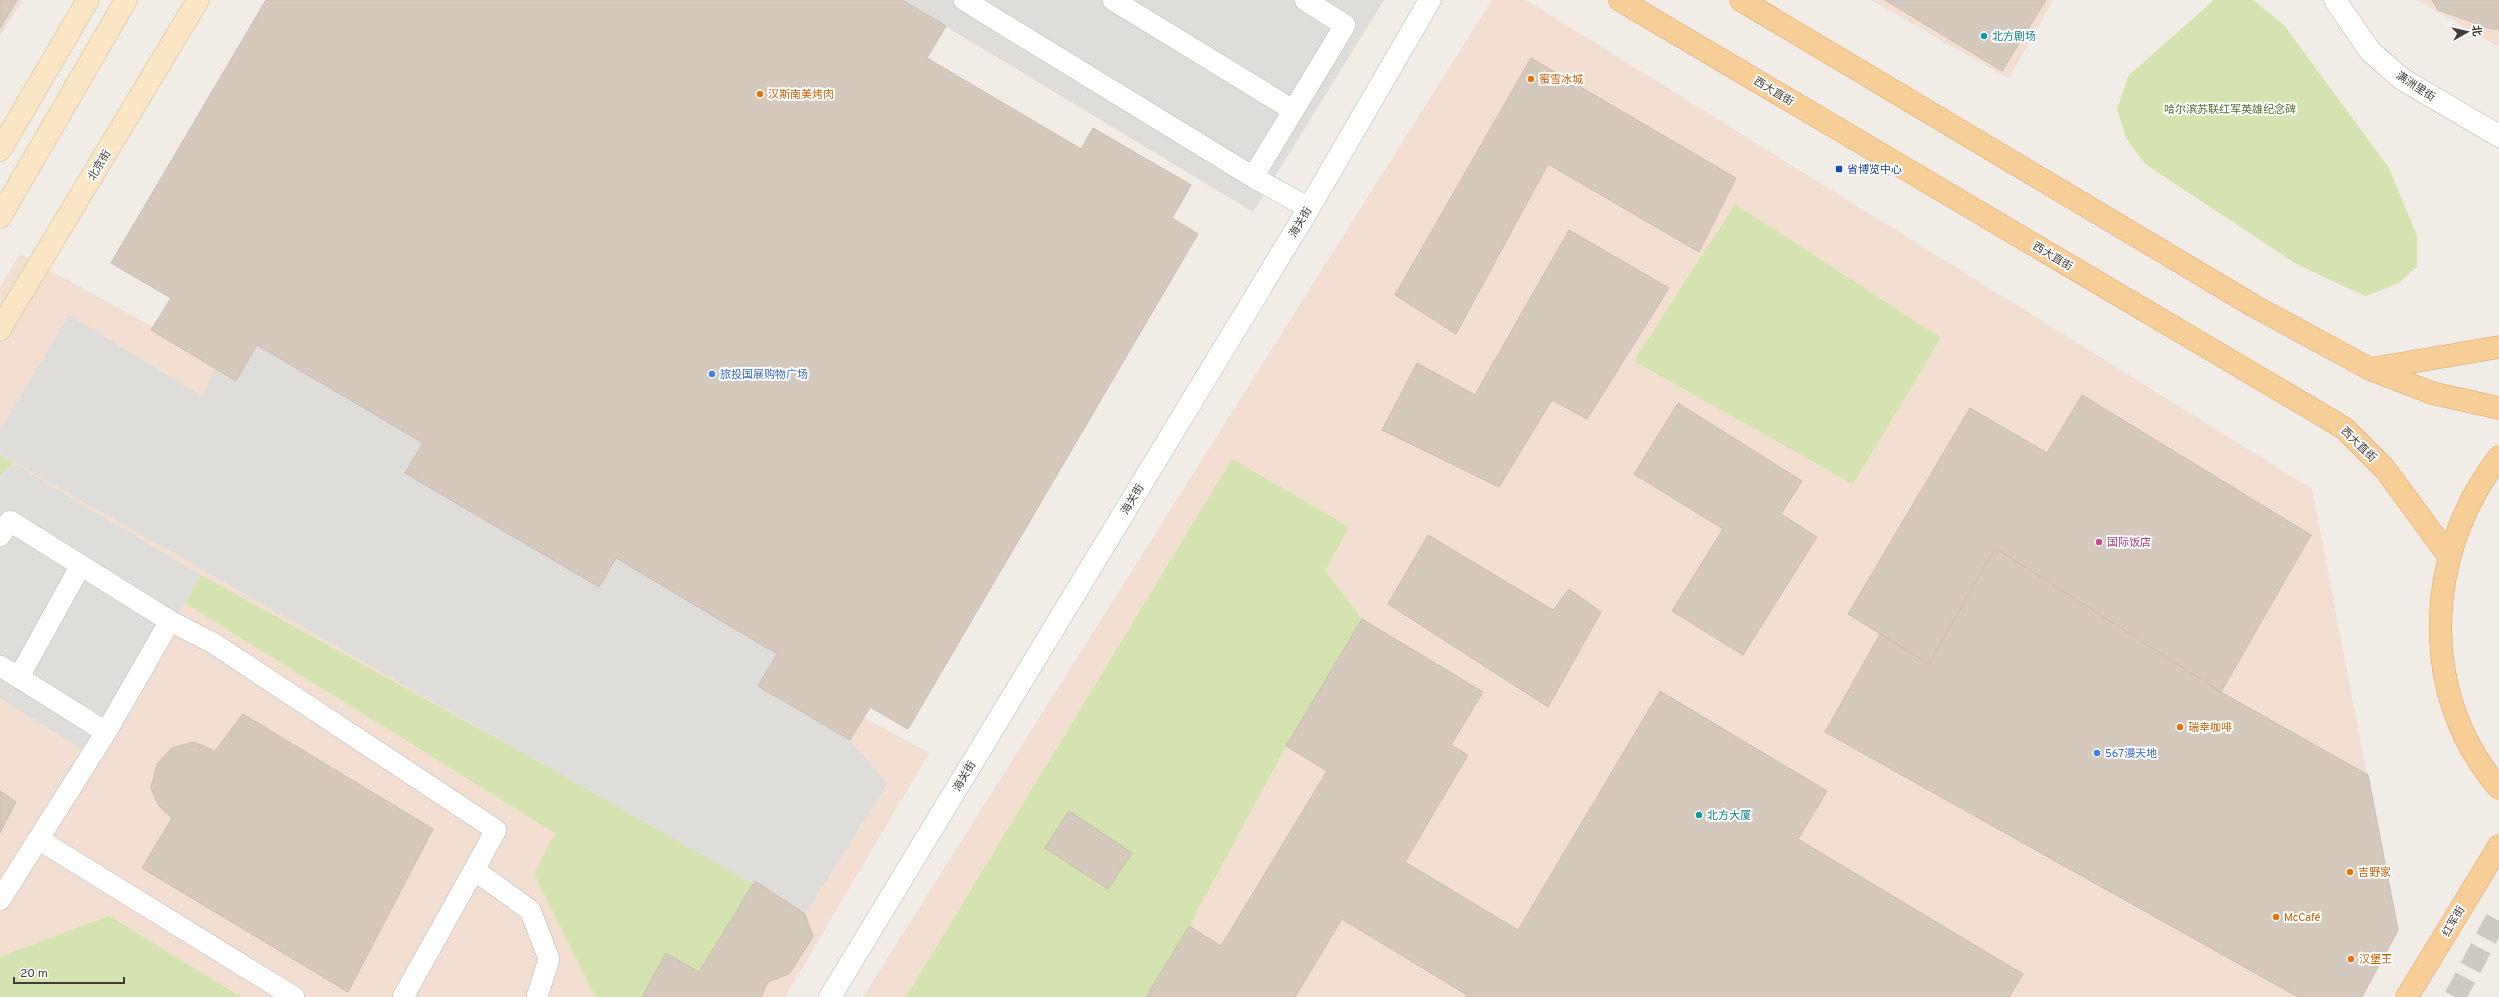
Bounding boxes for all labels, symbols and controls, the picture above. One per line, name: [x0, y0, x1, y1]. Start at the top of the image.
north arrow: [2447, 12, 2487, 52]
text: 北: [2468, 24, 2484, 37]
place label: 北方剧场: [1992, 30, 2036, 44]
marker: 北方剧场: [1979, 31, 1989, 41]
street label: 满洲里街: [2393, 69, 2438, 105]
place label: 蜜雪冰城: [1539, 73, 1583, 87]
marker: 蜜雪冰城: [1526, 74, 1536, 84]
street label: 西大直街: [1751, 75, 1796, 109]
place label: 汉斯南美烤肉: [768, 88, 834, 102]
marker: 汉斯南美烤肉: [755, 89, 765, 99]
park label: 哈尔滨苏联红军英雄纪念碑: [2164, 103, 2296, 117]
street label: 北京街: [85, 148, 114, 183]
place label: 省博览中心: [1847, 163, 1902, 177]
marker: 省博览中心: [1834, 164, 1844, 174]
street label: 海关街: [1286, 205, 1315, 240]
street label: 西大直街: [2030, 240, 2075, 274]
place label: 旅投·国展购物广场: [720, 368, 808, 382]
marker: 旅投·国展购物广场: [707, 369, 717, 379]
street label: 西大直街: [2338, 424, 2379, 465]
street label: 海关街: [1118, 482, 1147, 517]
place label: 国际饭店: [2107, 536, 2151, 550]
marker: 国际饭店: [2094, 537, 2104, 547]
place label: 瑞幸咖啡: [2188, 721, 2232, 735]
marker: 瑞幸咖啡: [2175, 722, 2185, 732]
place label: 567漫天地: [2105, 747, 2157, 761]
marker: 567漫天地: [2092, 748, 2102, 758]
street label: 海关街: [950, 759, 979, 794]
place label: 北方大厦: [1707, 809, 1751, 823]
marker: 北方大厦: [1694, 810, 1704, 820]
place label: 吉野家: [2358, 866, 2391, 880]
marker: 吉野家: [2345, 867, 2355, 877]
street label: 红军街: [2439, 904, 2468, 939]
place label: McCafé: [2284, 911, 2320, 925]
marker: McCafé: [2271, 912, 2281, 922]
place label: 汉堡王: [2359, 953, 2392, 967]
marker: 汉堡王: [2346, 954, 2356, 964]
scale bar: [14, 959, 124, 985]
text: 20 m: [20, 966, 48, 982]

